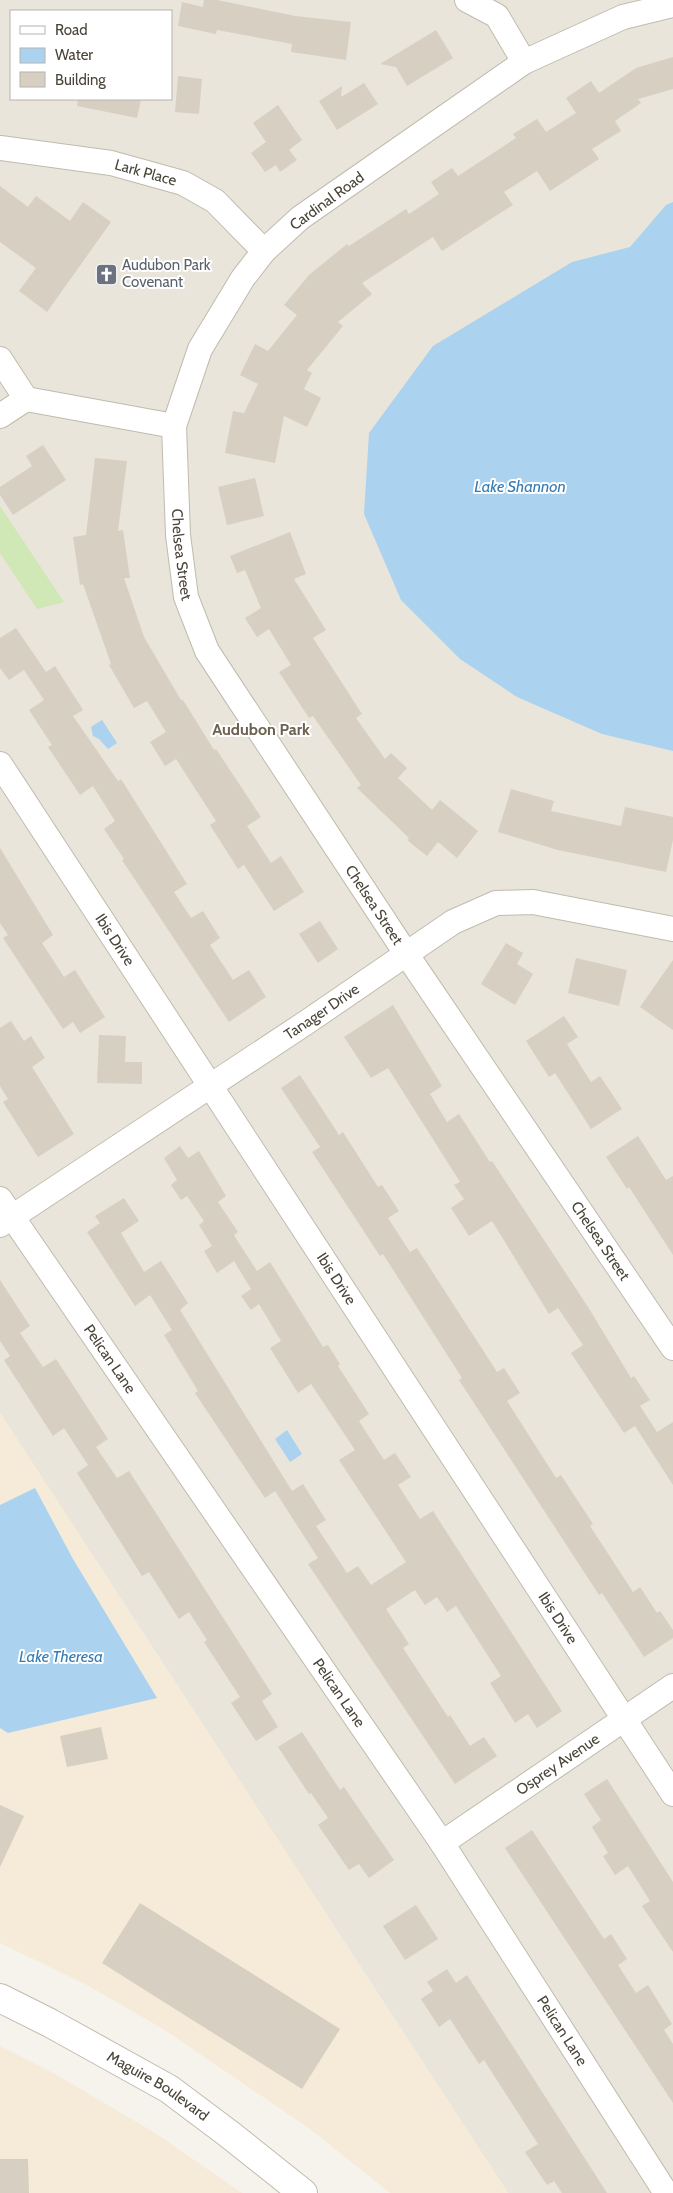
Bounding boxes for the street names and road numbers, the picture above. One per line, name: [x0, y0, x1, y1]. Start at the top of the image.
street label: Lark Place: [113, 155, 179, 190]
street label: Cardinal Road: [286, 168, 368, 234]
street label: Chelsea Street: [168, 508, 195, 603]
street label: Chelsea Street: [341, 862, 407, 948]
street label: Ibis Drive: [91, 910, 139, 969]
street label: Tanager Drive: [281, 980, 363, 1044]
street label: Chelsea Street: [567, 1198, 634, 1284]
street label: Ibis Drive: [313, 1249, 360, 1309]
street label: Pelican Lane: [80, 1321, 140, 1397]
street label: Ibis Drive: [534, 1588, 582, 1648]
street label: Pelican Lane: [309, 1655, 369, 1731]
street label: Osprey Avenue: [513, 1729, 603, 1799]
street label: Pelican Lane: [533, 1992, 591, 2069]
street label: Maguire Boulevard: [104, 2047, 212, 2125]

